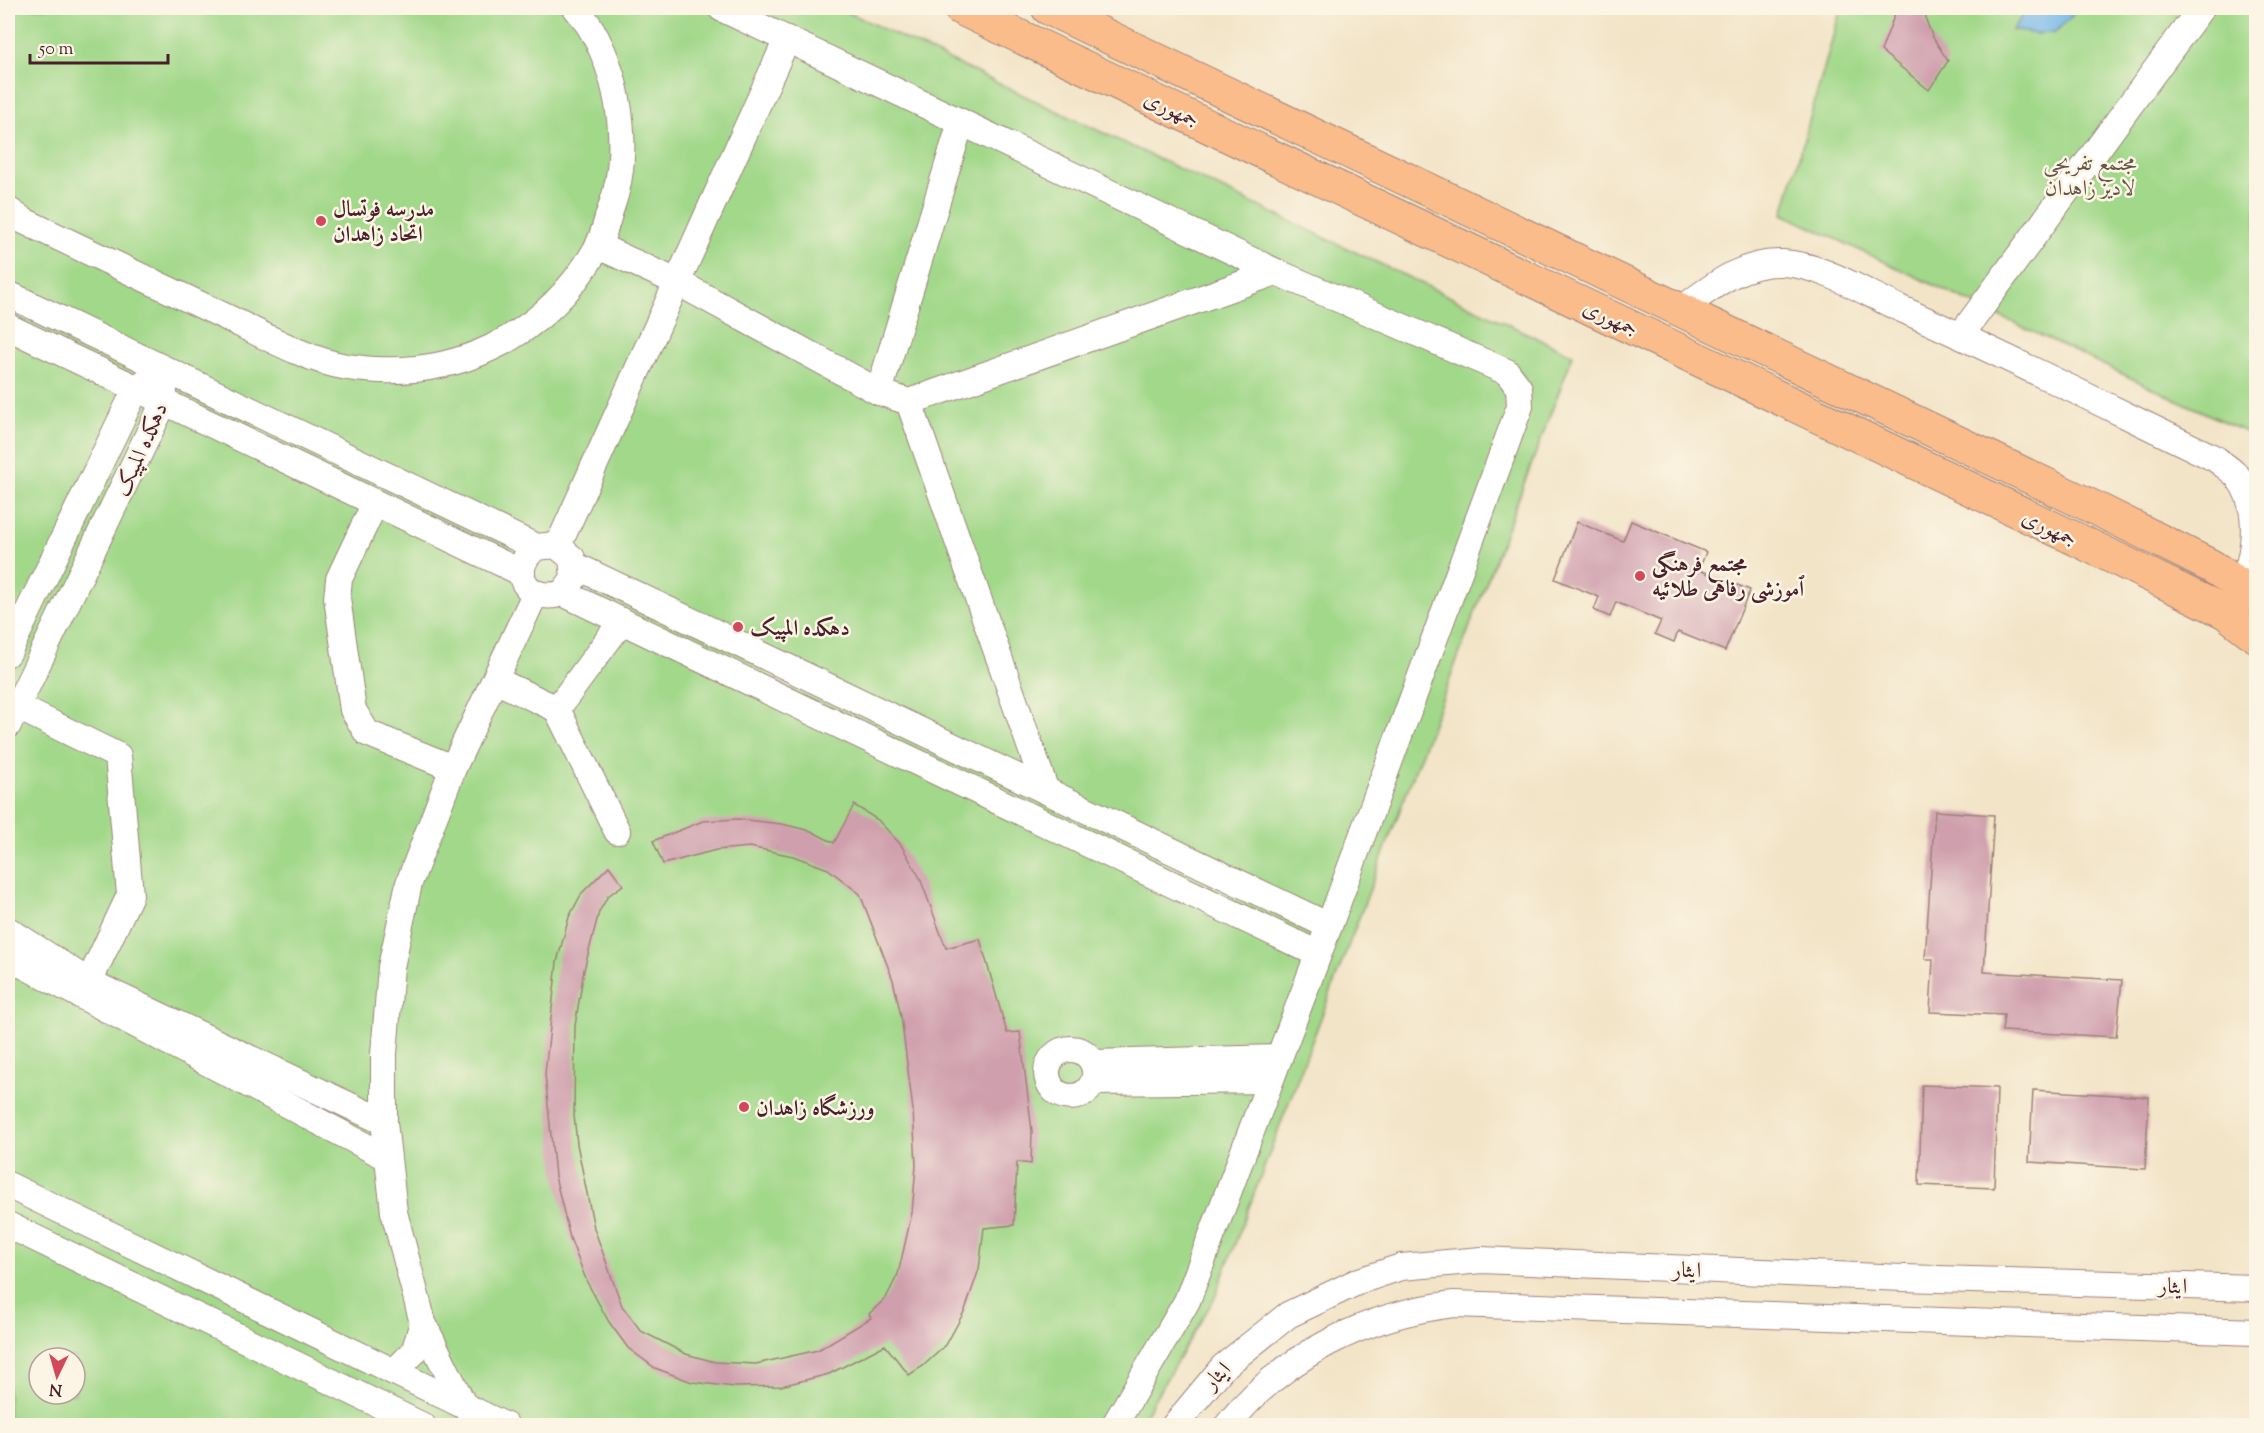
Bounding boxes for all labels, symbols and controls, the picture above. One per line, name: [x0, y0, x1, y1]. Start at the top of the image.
scale bar: [30, 27, 168, 65]
text: 50 m: [38, 37, 74, 63]
street label: جمهوری: [1138, 84, 1204, 137]
park label: مجتمع تفریحی لادیز زاهدان: [2043, 149, 2137, 206]
place label: مدرسه فوتسال اتحاد زاهدان: [333, 195, 434, 252]
marker: مدرسه فوتسال اتحاد زاهدان: [314, 214, 328, 228]
street label: جمهوری: [1577, 293, 1643, 346]
street label: دهکده المپیک: [108, 398, 178, 502]
street label: جمهوری: [2016, 503, 2082, 557]
place label: مجتمع فرهنگی ٱموزشی رفاهی طلائیه: [1652, 550, 1805, 607]
marker: مجتمع فرهنگی ٱموزشی رفاهی طلائیه: [1633, 569, 1647, 583]
place label: دهکده المپیک: [750, 614, 850, 646]
marker: دهکده المپیک: [731, 620, 745, 634]
place label: ورزشگاه زاهدان: [756, 1093, 875, 1126]
marker: ورزشگاه زاهدان: [737, 1100, 751, 1114]
street label: ایثار: [1670, 1255, 1702, 1288]
street label: ایثار: [2156, 1271, 2188, 1304]
north arrow: [27, 1346, 87, 1406]
street label: ایثار: [1195, 1356, 1240, 1400]
text: N: [48, 1376, 63, 1400]

